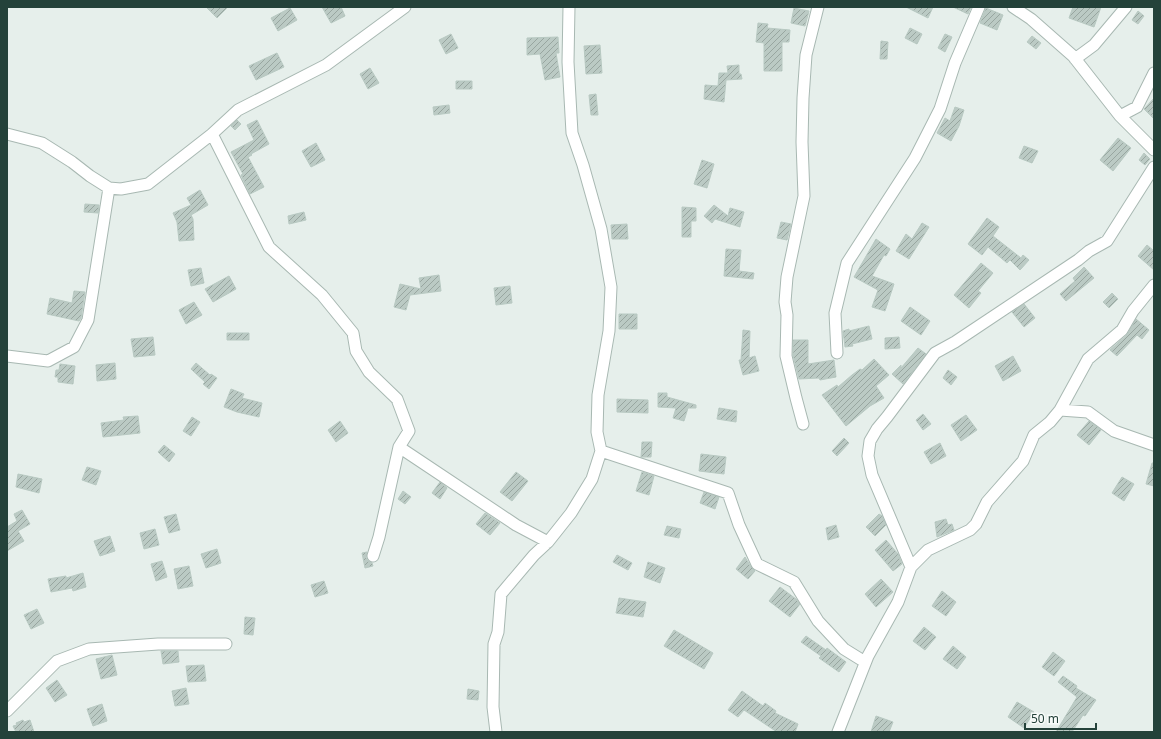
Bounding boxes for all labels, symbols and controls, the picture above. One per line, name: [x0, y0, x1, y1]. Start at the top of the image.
scale bar: [1025, 705, 1096, 731]
text: 50 m: [1031, 710, 1059, 727]

